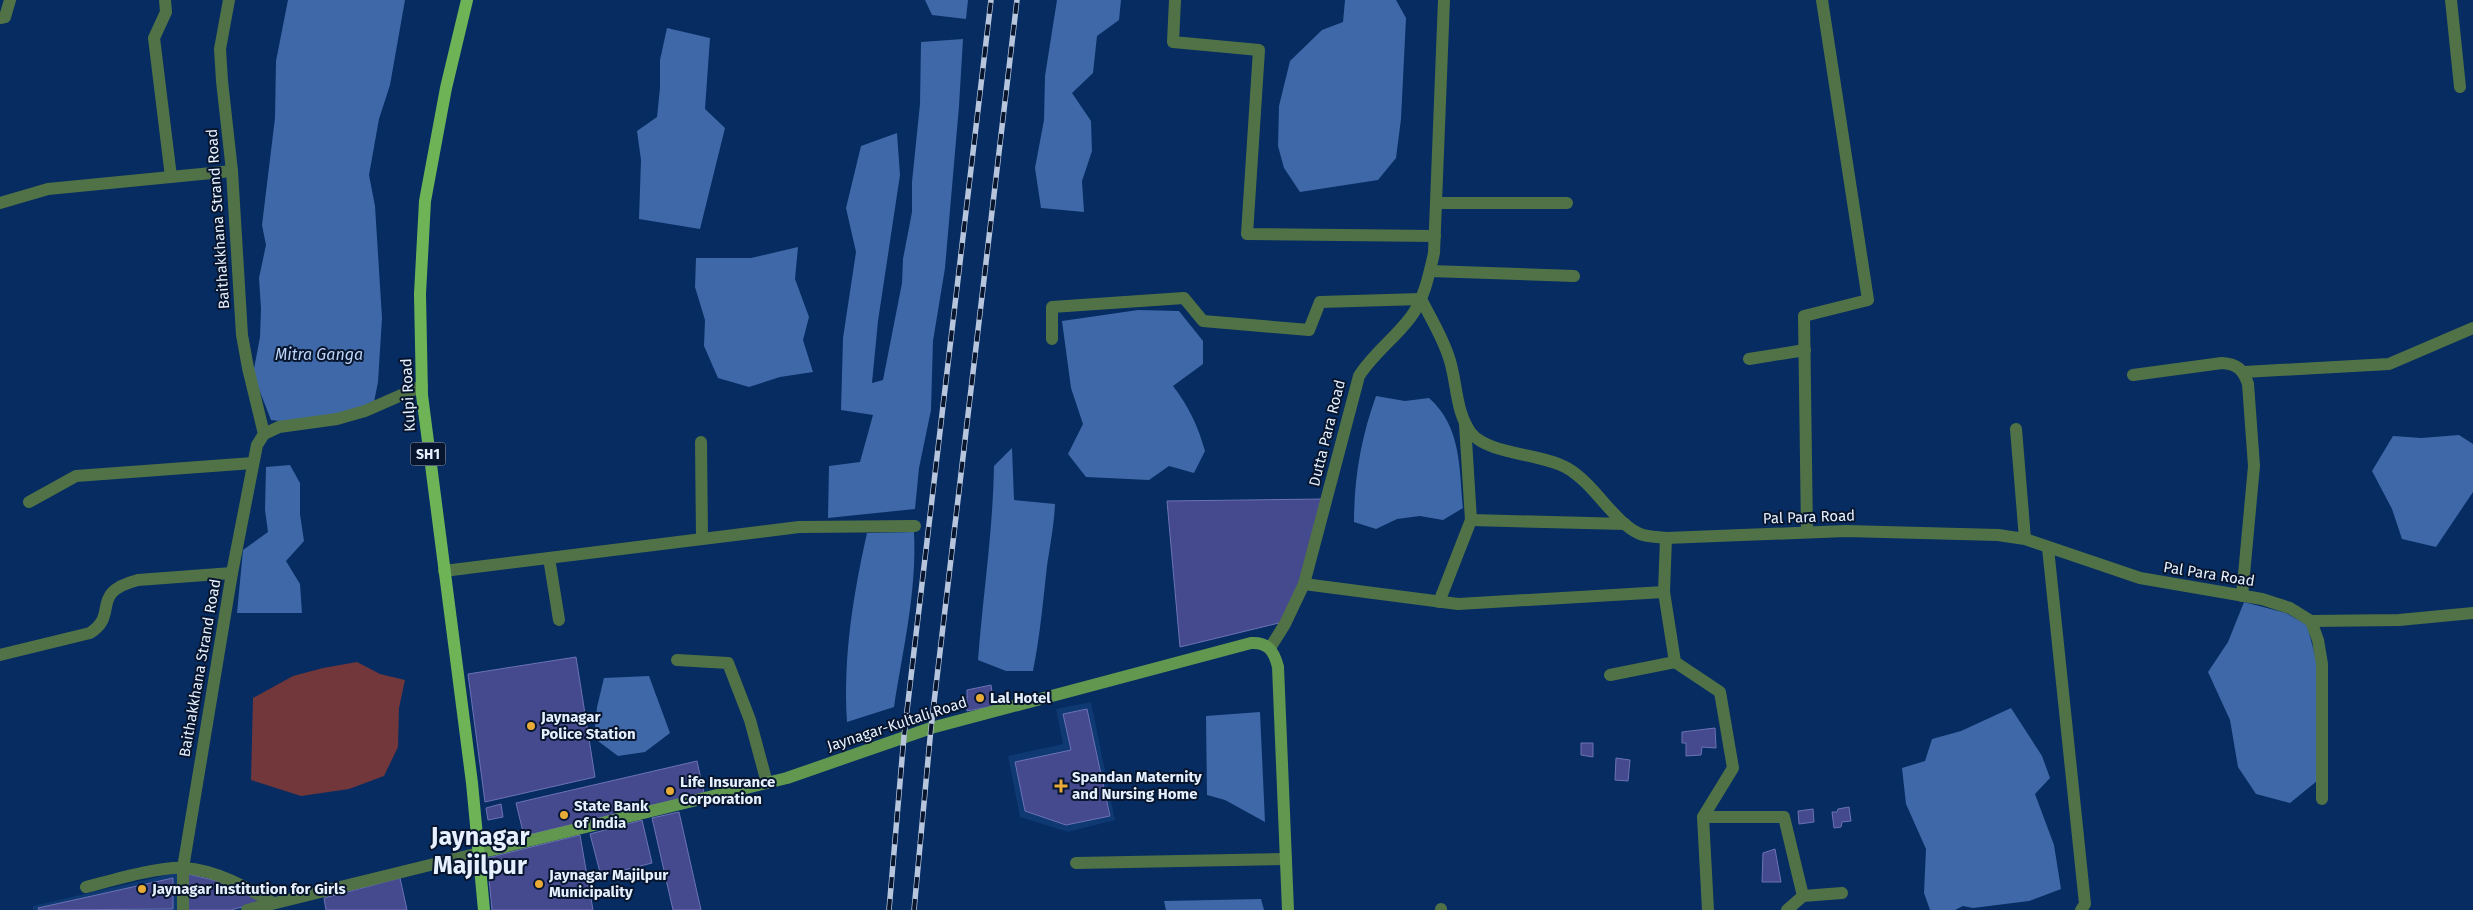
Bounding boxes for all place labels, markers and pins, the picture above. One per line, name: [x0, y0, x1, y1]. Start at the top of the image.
place label: Lal Hotel: [990, 689, 1051, 707]
marker: Lal Hotel: [974, 692, 986, 704]
place label: Jaynagar Police Station: [540, 708, 636, 743]
marker: Jaynagar Police Station: [525, 720, 537, 732]
place label: Spandan Maternity and Nursing Home: [1072, 768, 1202, 803]
place label: Life Insurance Corporation: [680, 773, 775, 808]
marker: Spandan Maternity and Nursing Home: [1054, 779, 1068, 793]
marker: Life Insurance Corporation: [664, 785, 676, 797]
place label: State Bank of India: [574, 797, 649, 832]
marker: State Bank of India: [558, 809, 570, 821]
place label: Jaynagar Majilpur Municipality: [548, 866, 669, 901]
marker: Jaynagar Majilpur Municipality: [533, 878, 545, 890]
place label: Jaynagar Institution for Girls: [151, 880, 346, 898]
marker: Jaynagar Institution for Girls: [136, 883, 148, 895]

